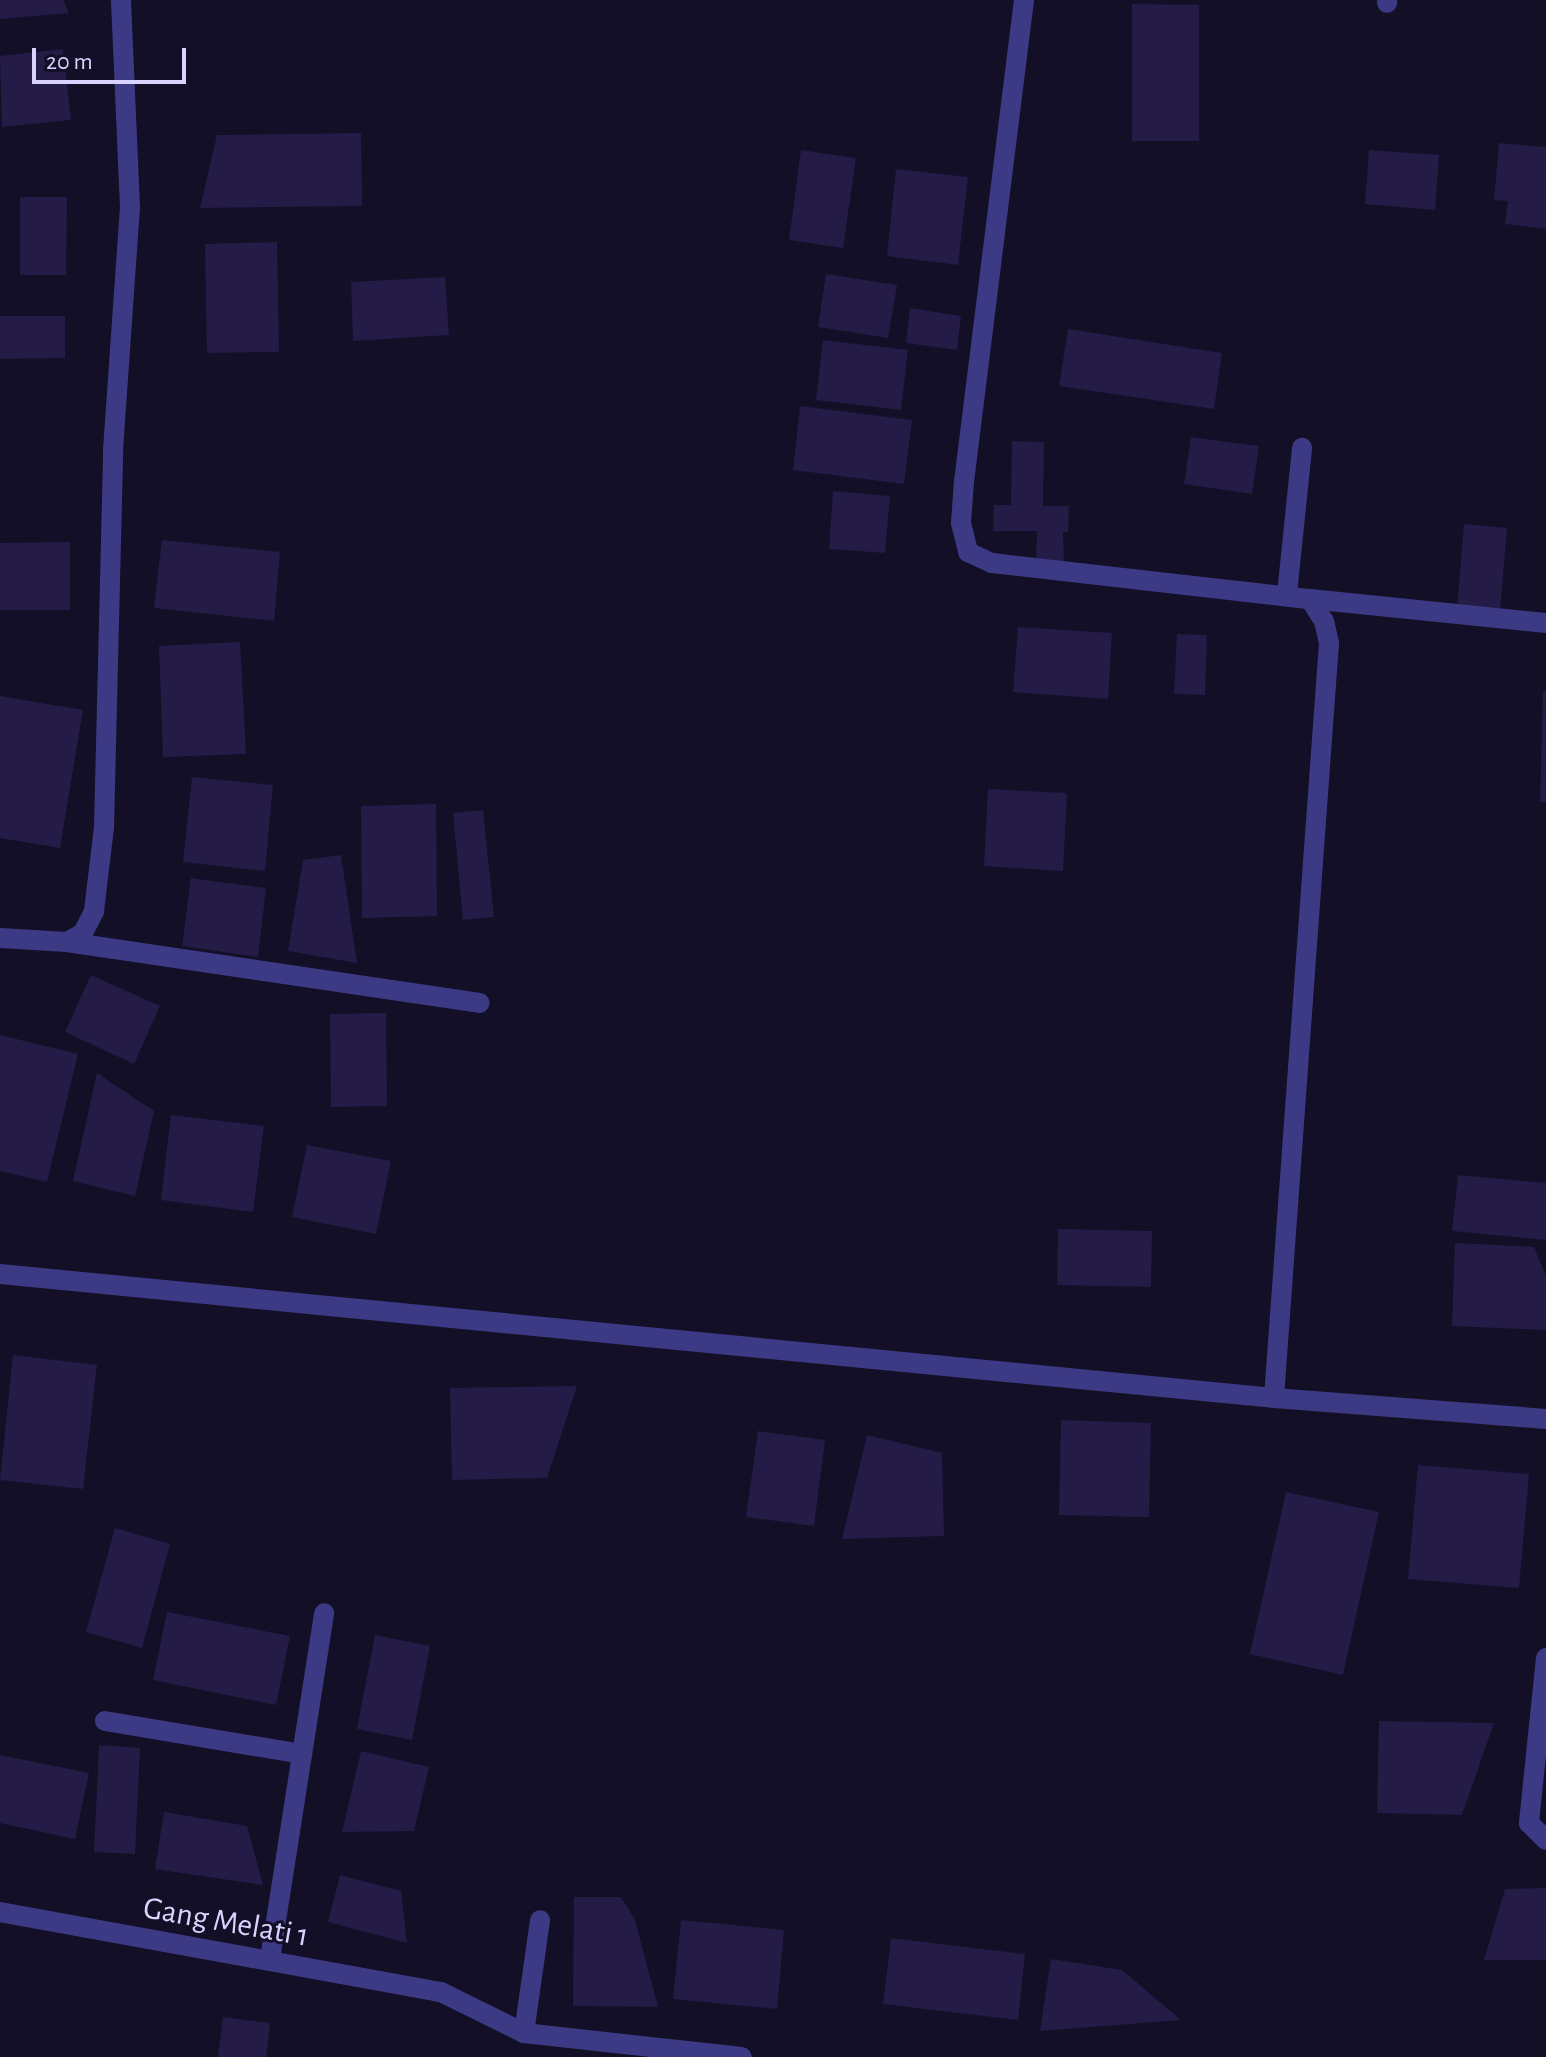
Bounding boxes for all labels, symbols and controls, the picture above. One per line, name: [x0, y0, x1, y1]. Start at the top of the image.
scale bar: [36, 32, 190, 82]
text: 20 m: [46, 50, 93, 74]
street label: Gang Melati 1: [140, 1889, 312, 1955]

